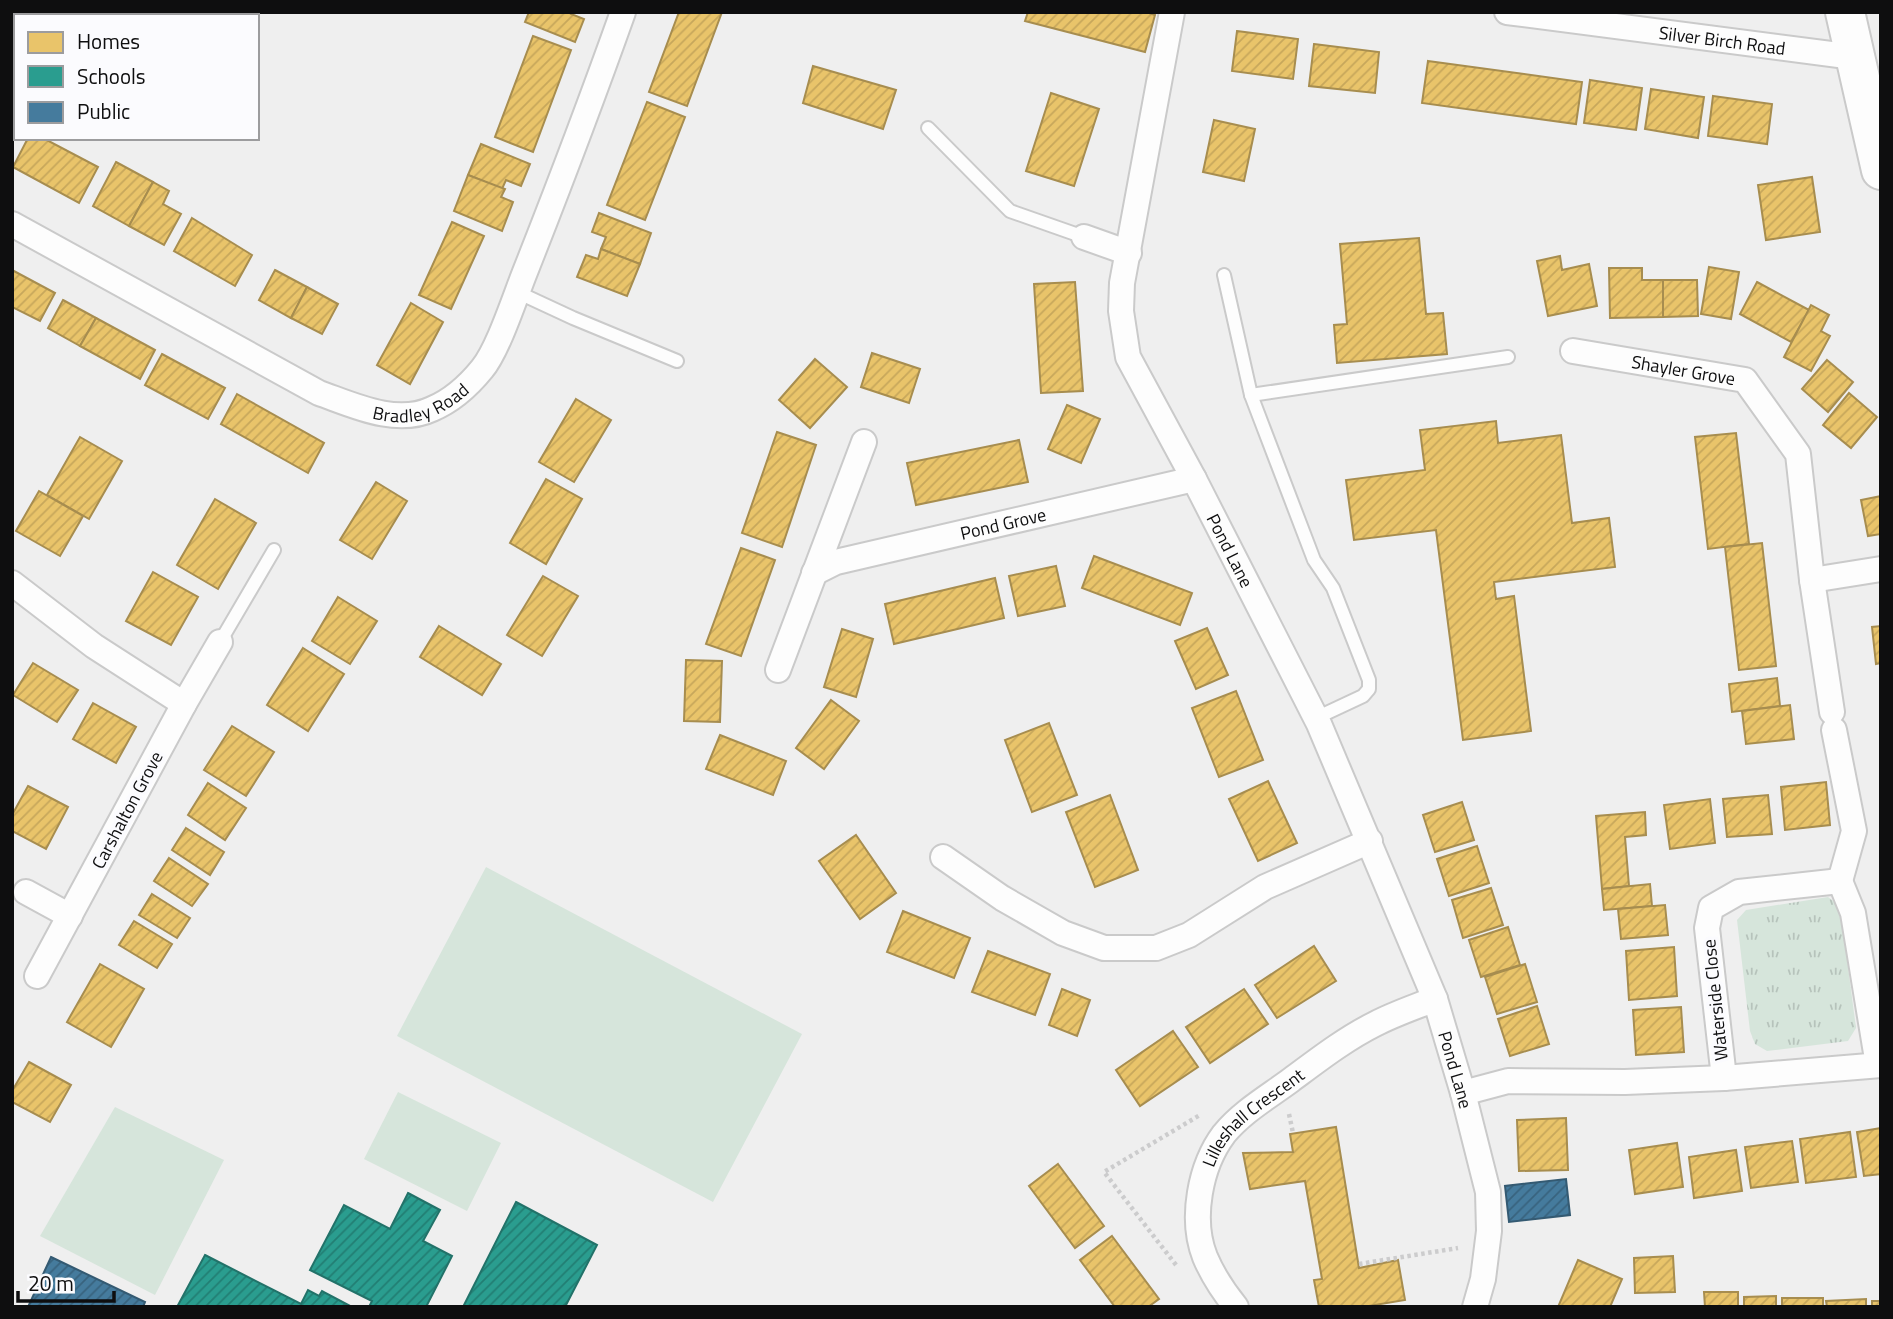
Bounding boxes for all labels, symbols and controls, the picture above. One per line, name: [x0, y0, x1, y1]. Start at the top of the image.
legend: [14, 14, 259, 140]
street label: Silver Birch Road: [1657, 18, 1787, 61]
text: Homes: [77, 25, 140, 57]
text: Schools: [77, 60, 146, 92]
text: Public: [77, 95, 130, 127]
street label: Shayler Grove: [1630, 348, 1737, 392]
street label: Bradley Road: [370, 376, 474, 429]
street label: Pond Grove: [957, 500, 1049, 546]
street label: Pond Lane: [1200, 509, 1261, 592]
street label: Carshalton Grove: [85, 746, 169, 874]
street label: Waterside Close: [1695, 938, 1735, 1062]
street label: Pond Lane: [1432, 1028, 1480, 1111]
street label: Lilleshall Crescent: [1195, 1061, 1310, 1171]
scale bar: [18, 1260, 114, 1304]
text: 20 m: [28, 1267, 74, 1299]

